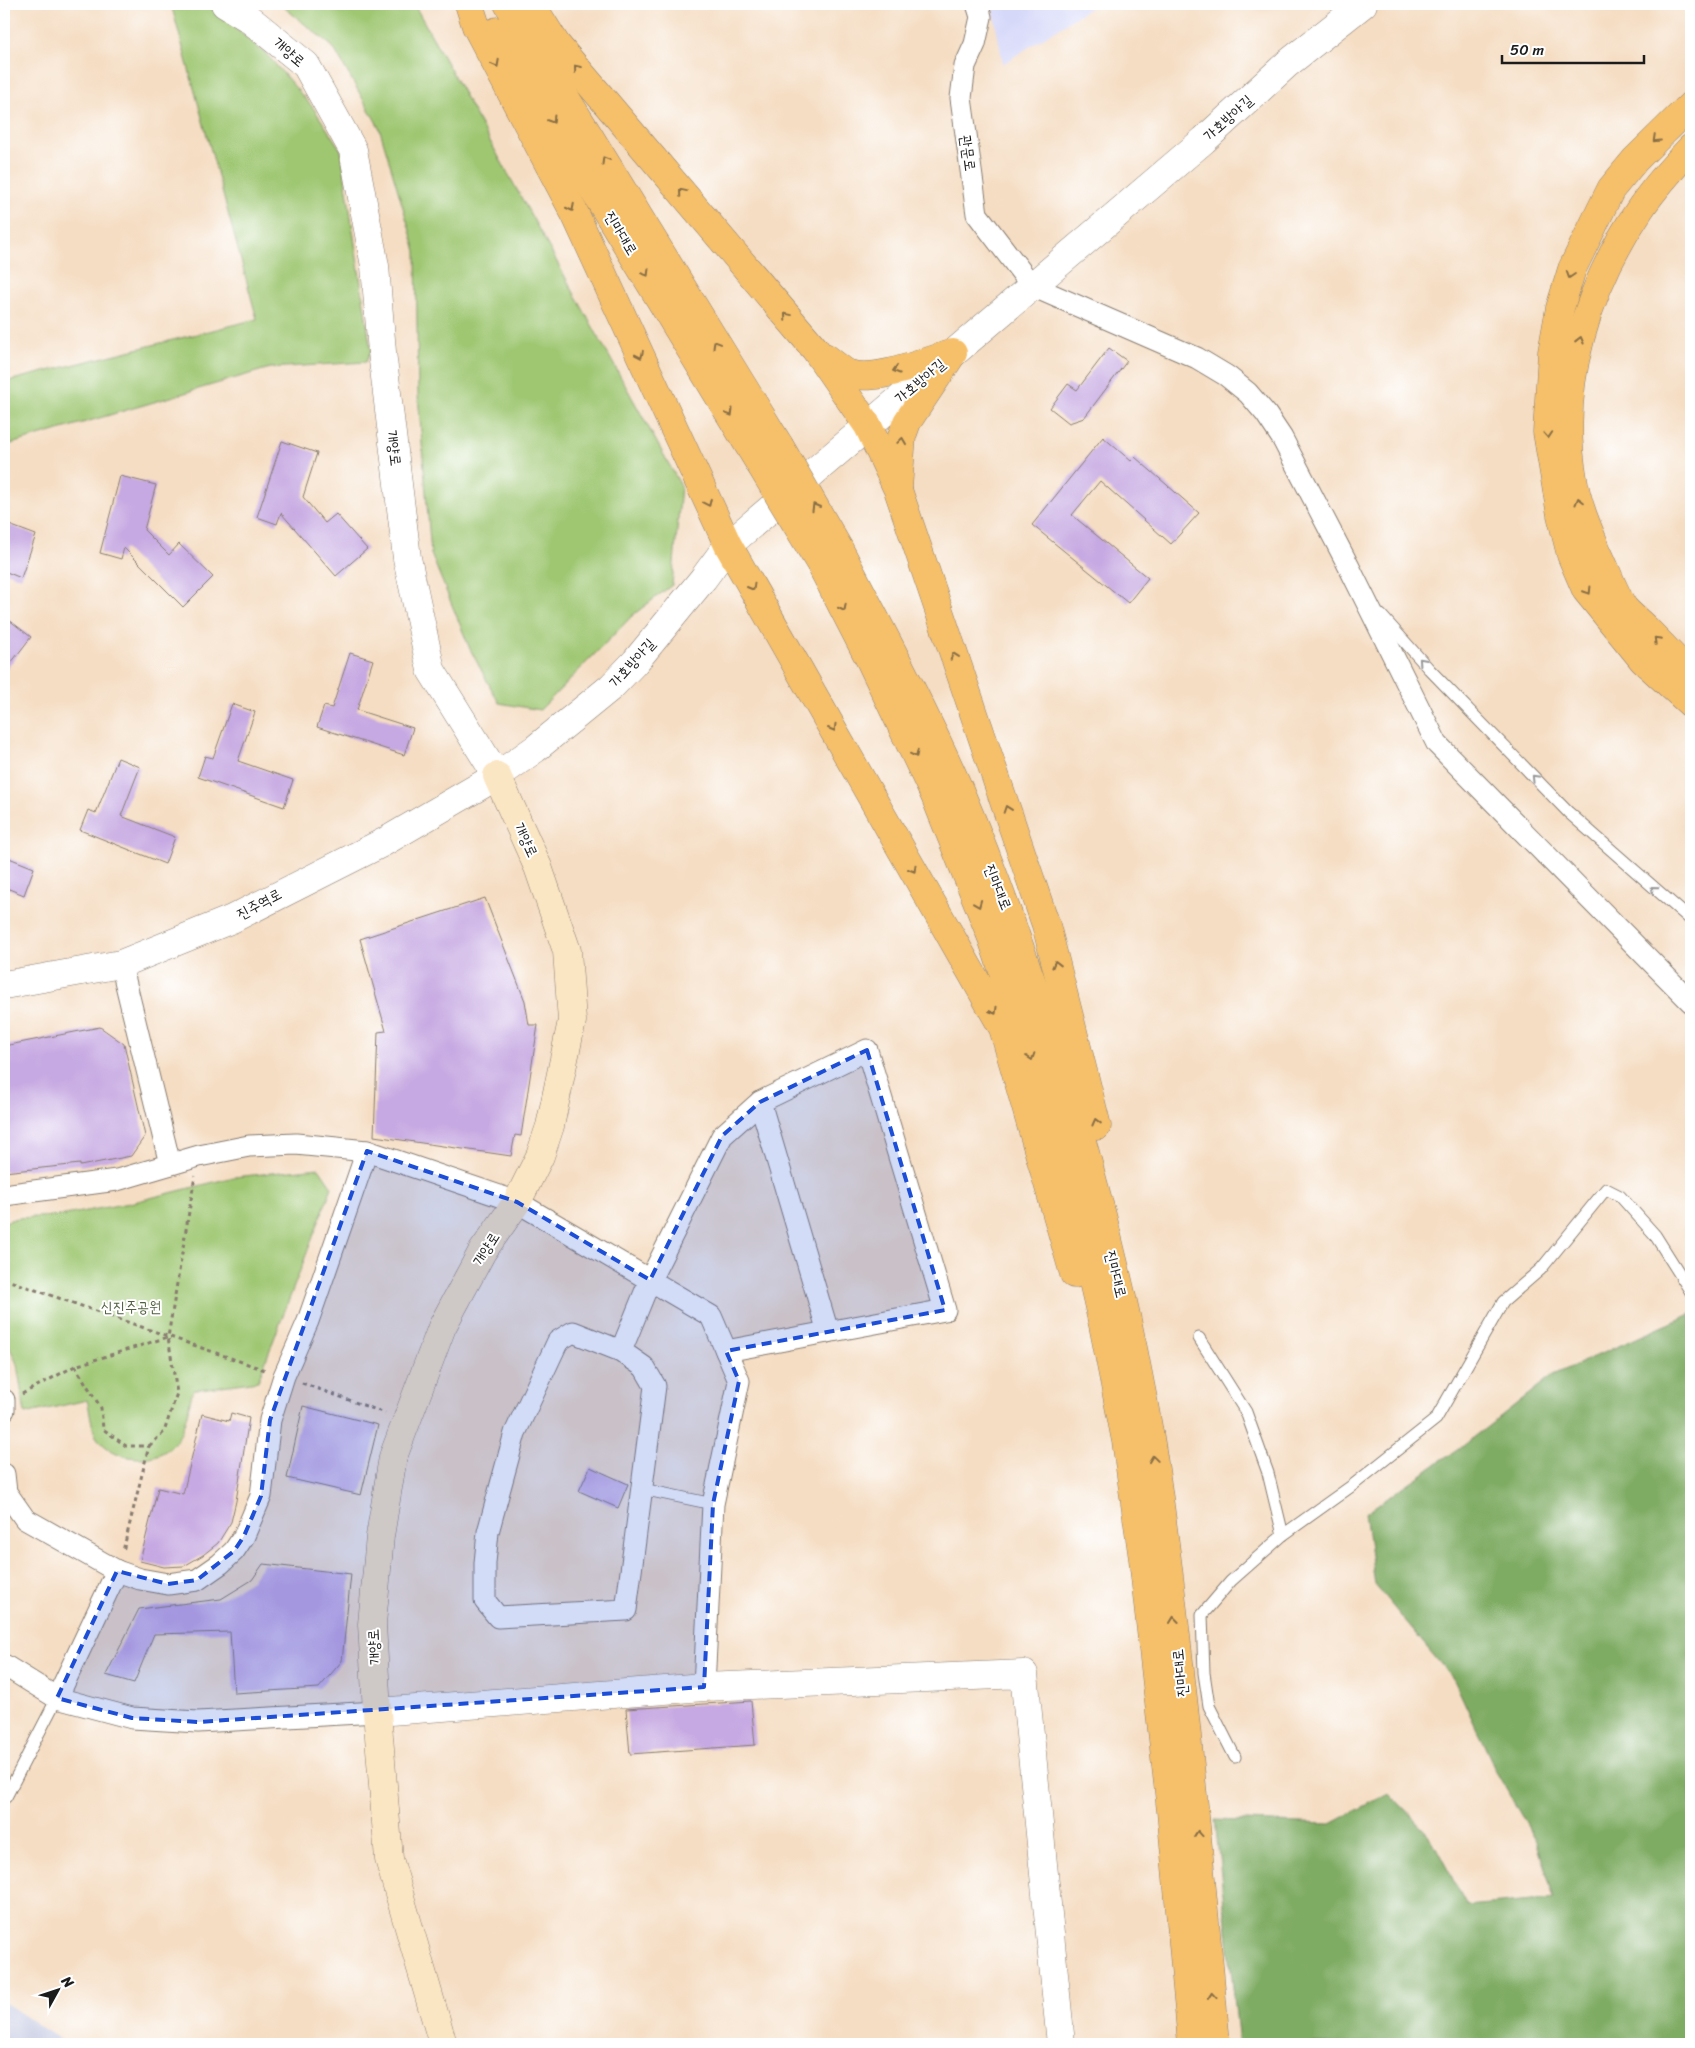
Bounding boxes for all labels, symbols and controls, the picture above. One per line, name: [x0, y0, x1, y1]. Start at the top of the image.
street label: 개양로: [267, 30, 311, 74]
scale bar: [1502, 32, 1645, 64]
text: 50 m: [1510, 37, 1545, 63]
one-way arrow: [490, 59, 500, 68]
one-way arrow: [574, 65, 583, 74]
street label: 가호방아길: [1197, 88, 1259, 148]
one-way arrow: [546, 114, 555, 123]
street label: 관문로: [953, 133, 983, 173]
one-way arrow: [1653, 133, 1662, 142]
one-way arrow: [601, 156, 611, 165]
one-way arrow: [679, 189, 688, 198]
one-way arrow: [565, 203, 575, 212]
street label: 진마대로: [597, 206, 645, 260]
one-way arrow: [639, 268, 649, 277]
one-way arrow: [1566, 270, 1576, 278]
one-way arrow: [785, 313, 793, 322]
one-way arrow: [1575, 337, 1585, 345]
one-way arrow: [713, 340, 723, 349]
one-way arrow: [634, 350, 644, 359]
street label: 가호방아길: [889, 352, 951, 410]
one-way arrow: [892, 365, 901, 375]
one-way arrow: [723, 407, 733, 416]
street label: 개양로: [379, 428, 409, 468]
one-way arrow: [1542, 431, 1553, 439]
one-way arrow: [896, 437, 907, 445]
one-way arrow: [1574, 497, 1584, 505]
one-way arrow: [702, 498, 712, 507]
one-way arrow: [811, 504, 821, 513]
one-way arrow: [746, 582, 756, 591]
one-way arrow: [1582, 585, 1591, 594]
one-way arrow: [837, 603, 847, 612]
street label: 가호방아길: [602, 632, 662, 694]
one-way arrow: [1654, 637, 1663, 646]
one-way arrow: [950, 652, 960, 660]
one-way arrow: [1419, 658, 1428, 667]
one-way arrow: [827, 723, 837, 732]
one-way arrow: [909, 749, 919, 758]
one-way arrow: [1532, 775, 1541, 784]
one-way arrow: [1003, 806, 1013, 814]
street label: 개양로: [507, 818, 545, 862]
street label: 진마대로: [977, 860, 1019, 914]
one-way arrow: [907, 864, 917, 873]
street label: 진주역로: [232, 881, 286, 927]
one-way arrow: [1651, 885, 1660, 894]
one-way arrow: [972, 899, 983, 908]
one-way arrow: [1051, 960, 1062, 969]
one-way arrow: [987, 1005, 997, 1014]
one-way arrow: [1026, 1053, 1036, 1061]
one-way arrow: [1091, 1118, 1101, 1126]
street label: 개양로: [465, 1227, 507, 1271]
street label: 진마대로: [1098, 1247, 1134, 1301]
park label: 신진주공원: [101, 1294, 161, 1320]
one-way arrow: [1148, 1455, 1159, 1463]
one-way arrow: [1169, 1616, 1180, 1624]
street label: 개양로: [360, 1628, 388, 1666]
street label: 진마대로: [1165, 1648, 1195, 1698]
one-way arrow: [1192, 1830, 1203, 1838]
north arrow: [32, 1966, 82, 2016]
text: N: [54, 1969, 80, 1994]
one-way arrow: [1207, 1991, 1218, 1999]

